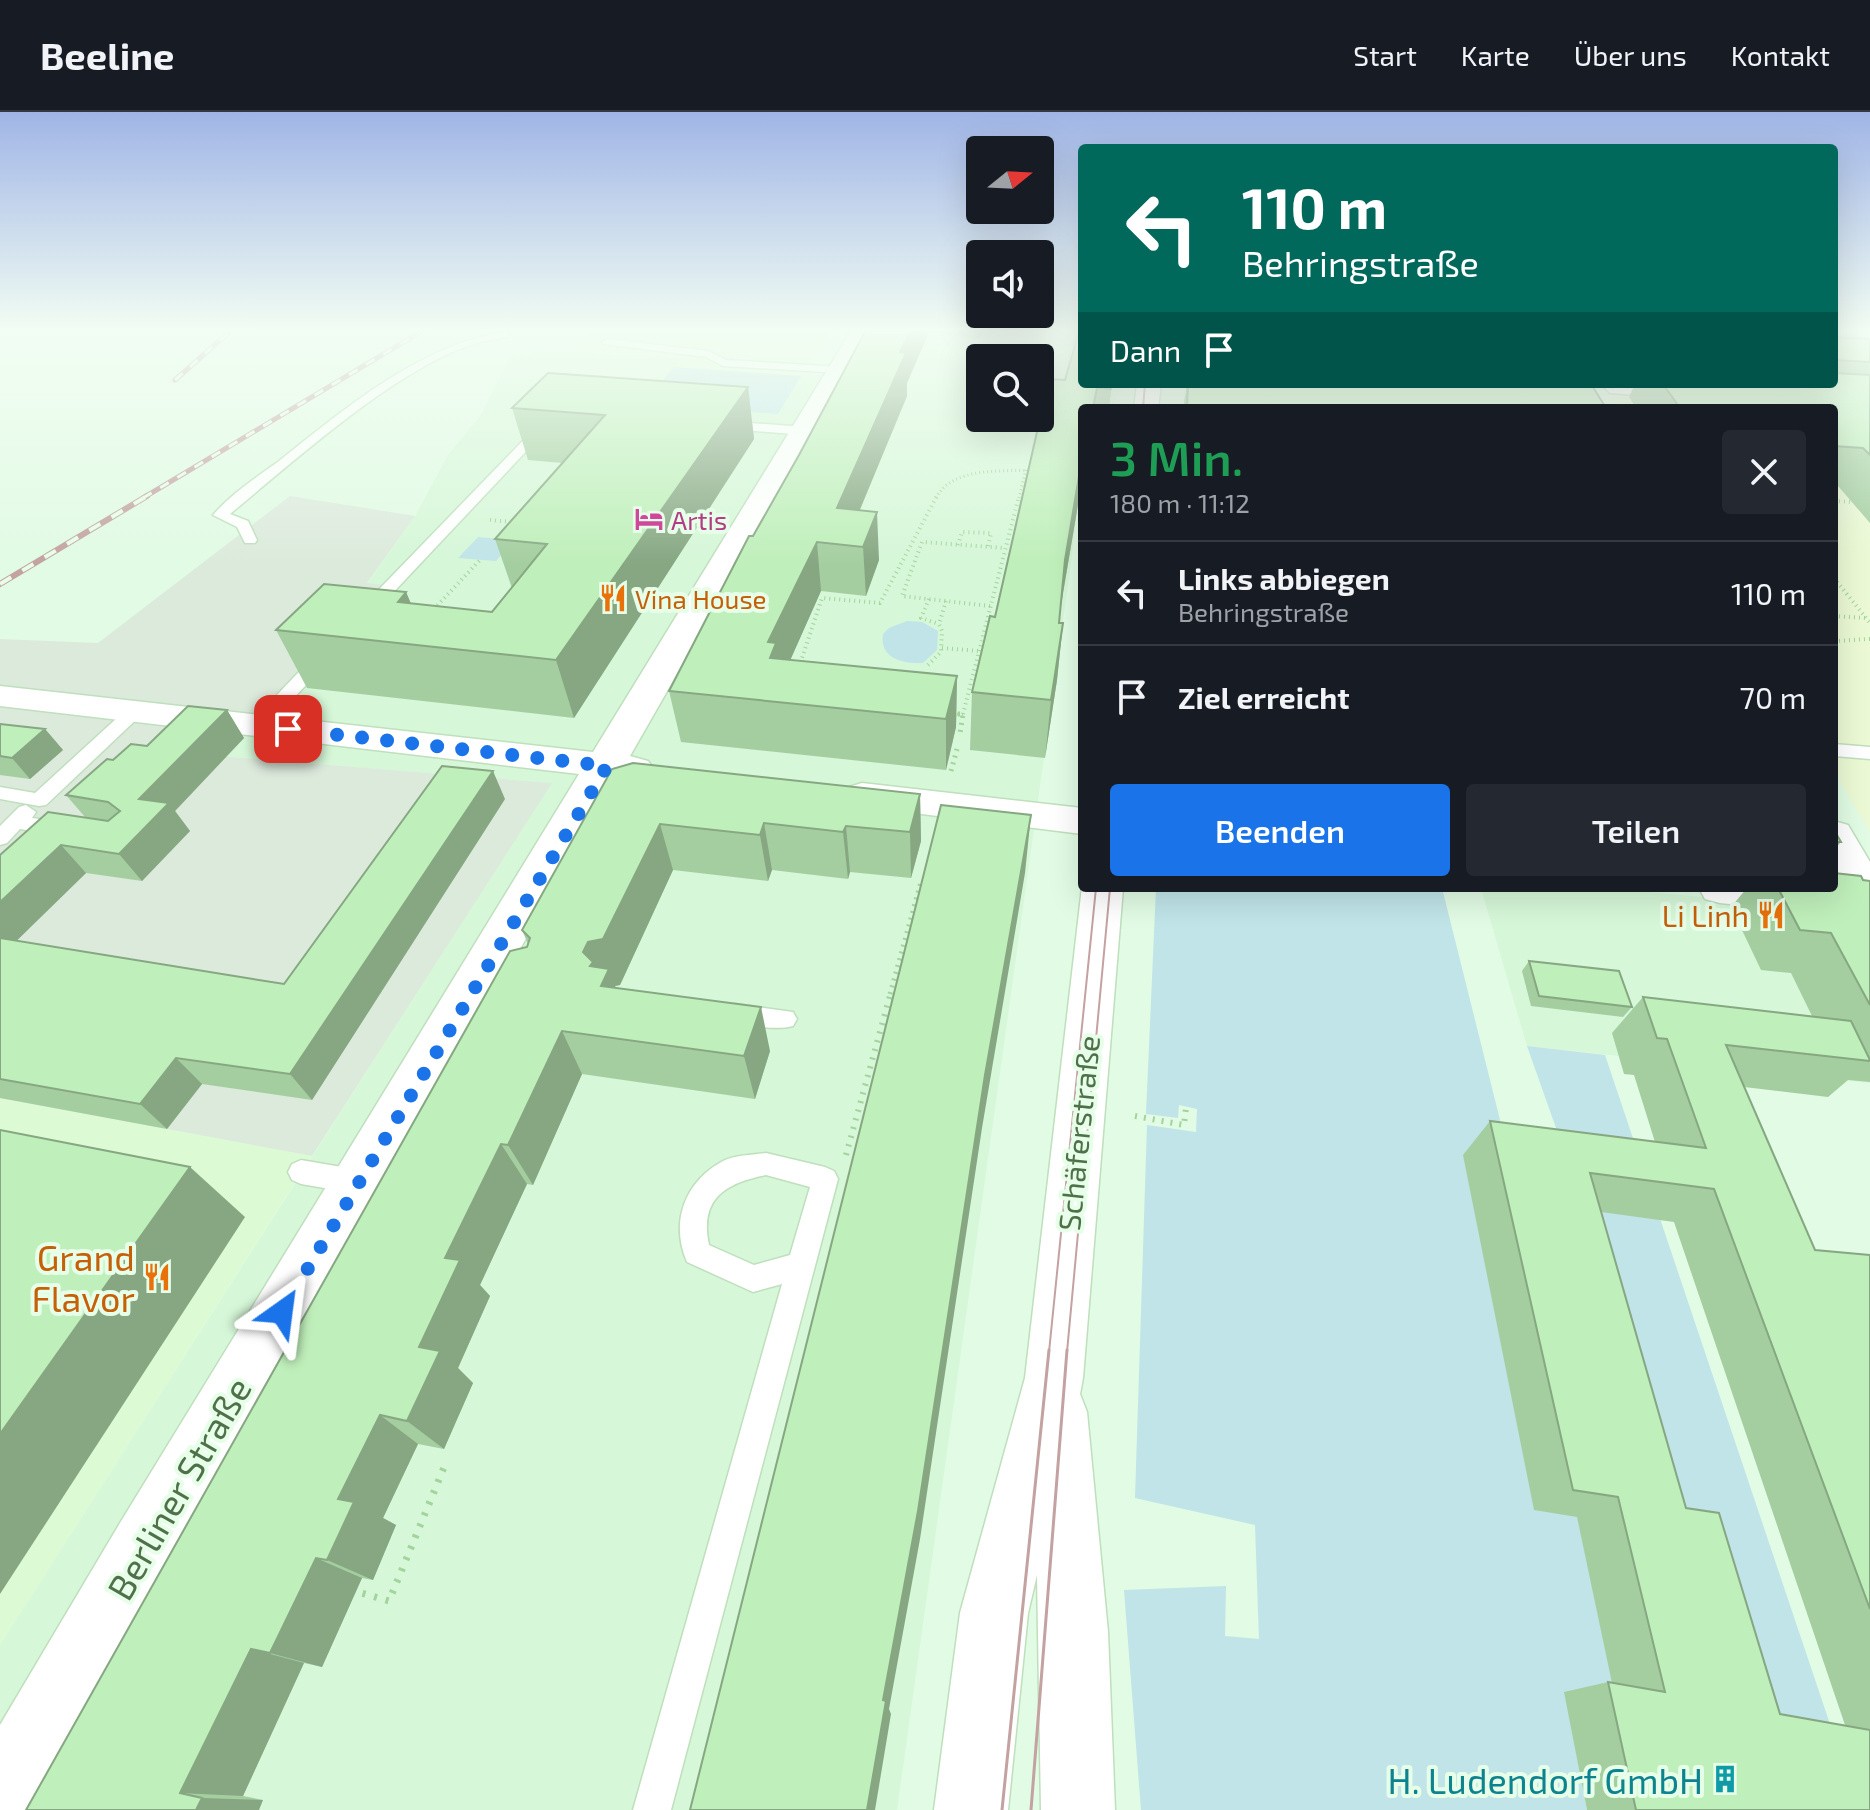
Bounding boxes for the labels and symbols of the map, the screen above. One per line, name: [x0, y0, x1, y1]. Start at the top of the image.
north arrow: [966, 136, 1054, 224]
hotel icon: Artis: [634, 504, 664, 534]
place label: Artis: [671, 504, 727, 535]
restaurant icon: Vina House: [598, 583, 628, 613]
place label: Vina House: [635, 583, 767, 614]
pin: [254, 695, 322, 763]
place label: Li Linh: [1662, 897, 1749, 933]
restaurant icon: Li Linh: [1756, 900, 1786, 930]
street label: Schäferstraße: [1050, 1034, 1106, 1232]
place label: Grand Flavor: [31, 1235, 135, 1319]
restaurant icon: Grand Flavor: [142, 1262, 172, 1292]
position arrow: [240, 1270, 324, 1354]
street label: Berliner Straße: [97, 1369, 259, 1607]
place label: H. Ludendorf GmbH: [1388, 1758, 1703, 1801]
building icon: H. Ludendorf GmbH: [1710, 1764, 1740, 1794]

